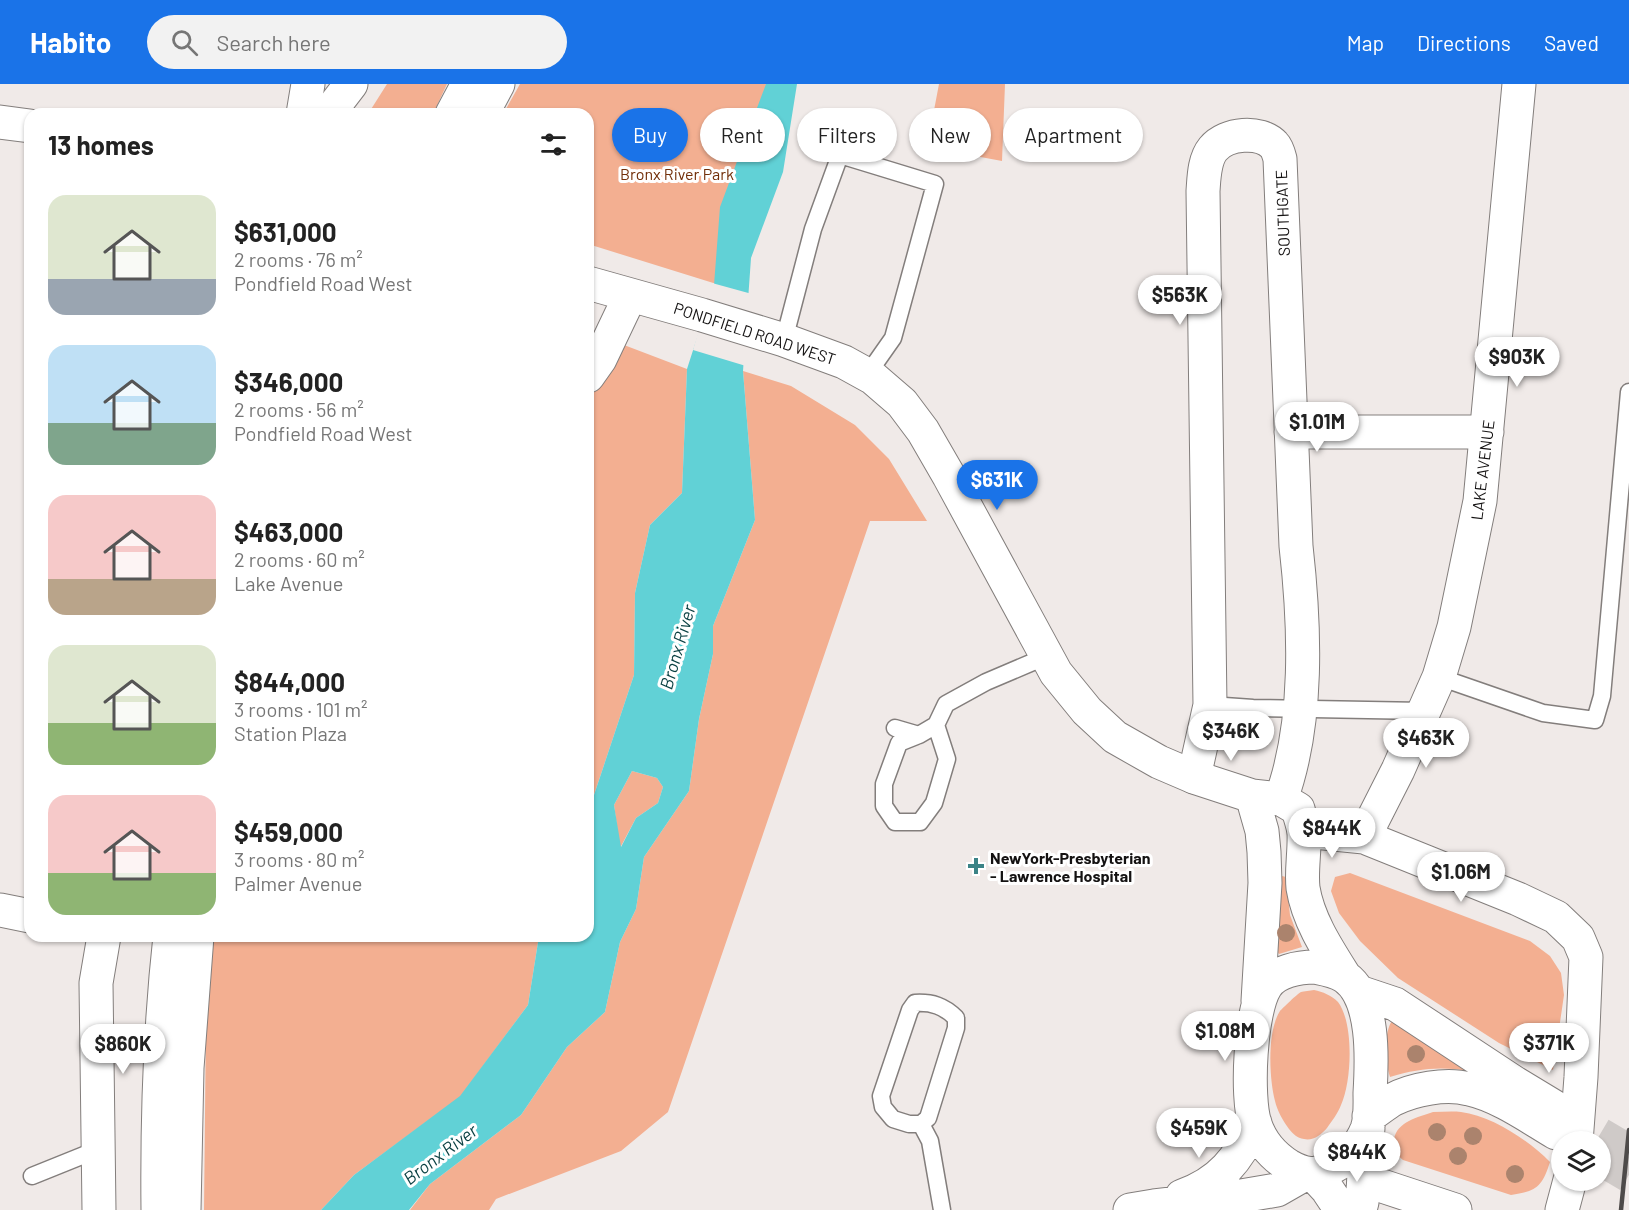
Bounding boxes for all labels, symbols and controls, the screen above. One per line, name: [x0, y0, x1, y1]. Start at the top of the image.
search box: [147, 15, 567, 69]
text: Habito: [30, 25, 111, 59]
icon: search: [168, 26, 201, 59]
text: Search here: [216, 29, 331, 55]
text: Map: [1347, 30, 1384, 55]
text: Directions: [1417, 30, 1511, 55]
text: Saved: [1544, 30, 1599, 55]
chip: Buy: [612, 108, 688, 162]
chip: Rent: [700, 108, 785, 162]
chip: Filters: [797, 108, 897, 162]
chip: New: [909, 108, 991, 162]
chip: Apartment: [1003, 108, 1143, 162]
icon: filters: [537, 128, 570, 161]
text: 13 homes: [48, 129, 154, 160]
park label: Bronx River Park: [620, 164, 734, 183]
street label: SOUTHGATE: [1271, 169, 1293, 257]
text: $631,000: [234, 216, 337, 247]
icon: home: [96, 219, 168, 291]
text: 2 rooms · 76 m²: [234, 247, 363, 271]
text: Pondfield Road West: [234, 271, 413, 295]
pin: $563K: [1138, 275, 1222, 326]
text: $563K: [1152, 282, 1208, 306]
street label: PONDFIELD ROAD WEST: [672, 298, 838, 368]
pin: $903K: [1475, 337, 1559, 388]
text: $903K: [1489, 344, 1545, 368]
text: $346,000: [234, 366, 343, 397]
icon: home: [96, 369, 168, 441]
text: 2 rooms · 56 m²: [234, 397, 364, 421]
pin: $1.01M: [1268, 402, 1366, 453]
text: $1.01M: [1289, 409, 1345, 433]
street label: LAKE AVENUE: [1466, 419, 1498, 521]
text: Pondfield Road West: [234, 421, 413, 445]
pin: $631K: [955, 460, 1039, 511]
text: $631K: [971, 467, 1023, 491]
text: $463,000: [234, 516, 343, 547]
icon: home: [96, 519, 168, 591]
text: 2 rooms · 60 m²: [234, 547, 365, 571]
text: Lake Avenue: [234, 571, 343, 595]
water label: Bronx River: [654, 602, 700, 692]
text: $844,000: [234, 666, 345, 697]
icon: home: [96, 669, 168, 741]
text: 3 rooms · 101 m²: [234, 697, 367, 721]
pin: $346K: [1189, 711, 1273, 762]
text: $346K: [1202, 718, 1260, 742]
pin: $463K: [1384, 718, 1468, 769]
text: Station Plaza: [234, 721, 347, 745]
text: $463K: [1397, 725, 1455, 749]
pin: $844K: [1290, 808, 1374, 859]
text: $844K: [1303, 815, 1361, 839]
text: $459,000: [234, 816, 343, 847]
icon: home: [96, 819, 168, 891]
text: 3 rooms · 80 m²: [234, 847, 364, 871]
place label: NewYork-Presbyterian - Lawrence Hospital: [990, 848, 1150, 885]
pin: $1.06M: [1412, 852, 1510, 903]
marker: NewYork-Presbyterian - Lawrence Hospital: [967, 857, 985, 875]
text: $1.06M: [1431, 859, 1491, 883]
text: Palmer Avenue: [234, 871, 363, 895]
pin: $1.08M: [1176, 1011, 1274, 1062]
text: $1.08M: [1195, 1018, 1255, 1042]
pin: $371K: [1507, 1023, 1591, 1074]
pin: $860K: [81, 1024, 165, 1075]
text: $371K: [1523, 1030, 1575, 1054]
text: $860K: [95, 1031, 151, 1055]
pin: $459K: [1157, 1108, 1241, 1159]
text: $459K: [1170, 1115, 1228, 1139]
water label: Bronx River: [399, 1119, 482, 1189]
map controls: [1551, 1131, 1611, 1191]
button: layers: [1551, 1131, 1611, 1191]
pin: $844K: [1315, 1132, 1399, 1183]
text: $844K: [1328, 1139, 1386, 1163]

